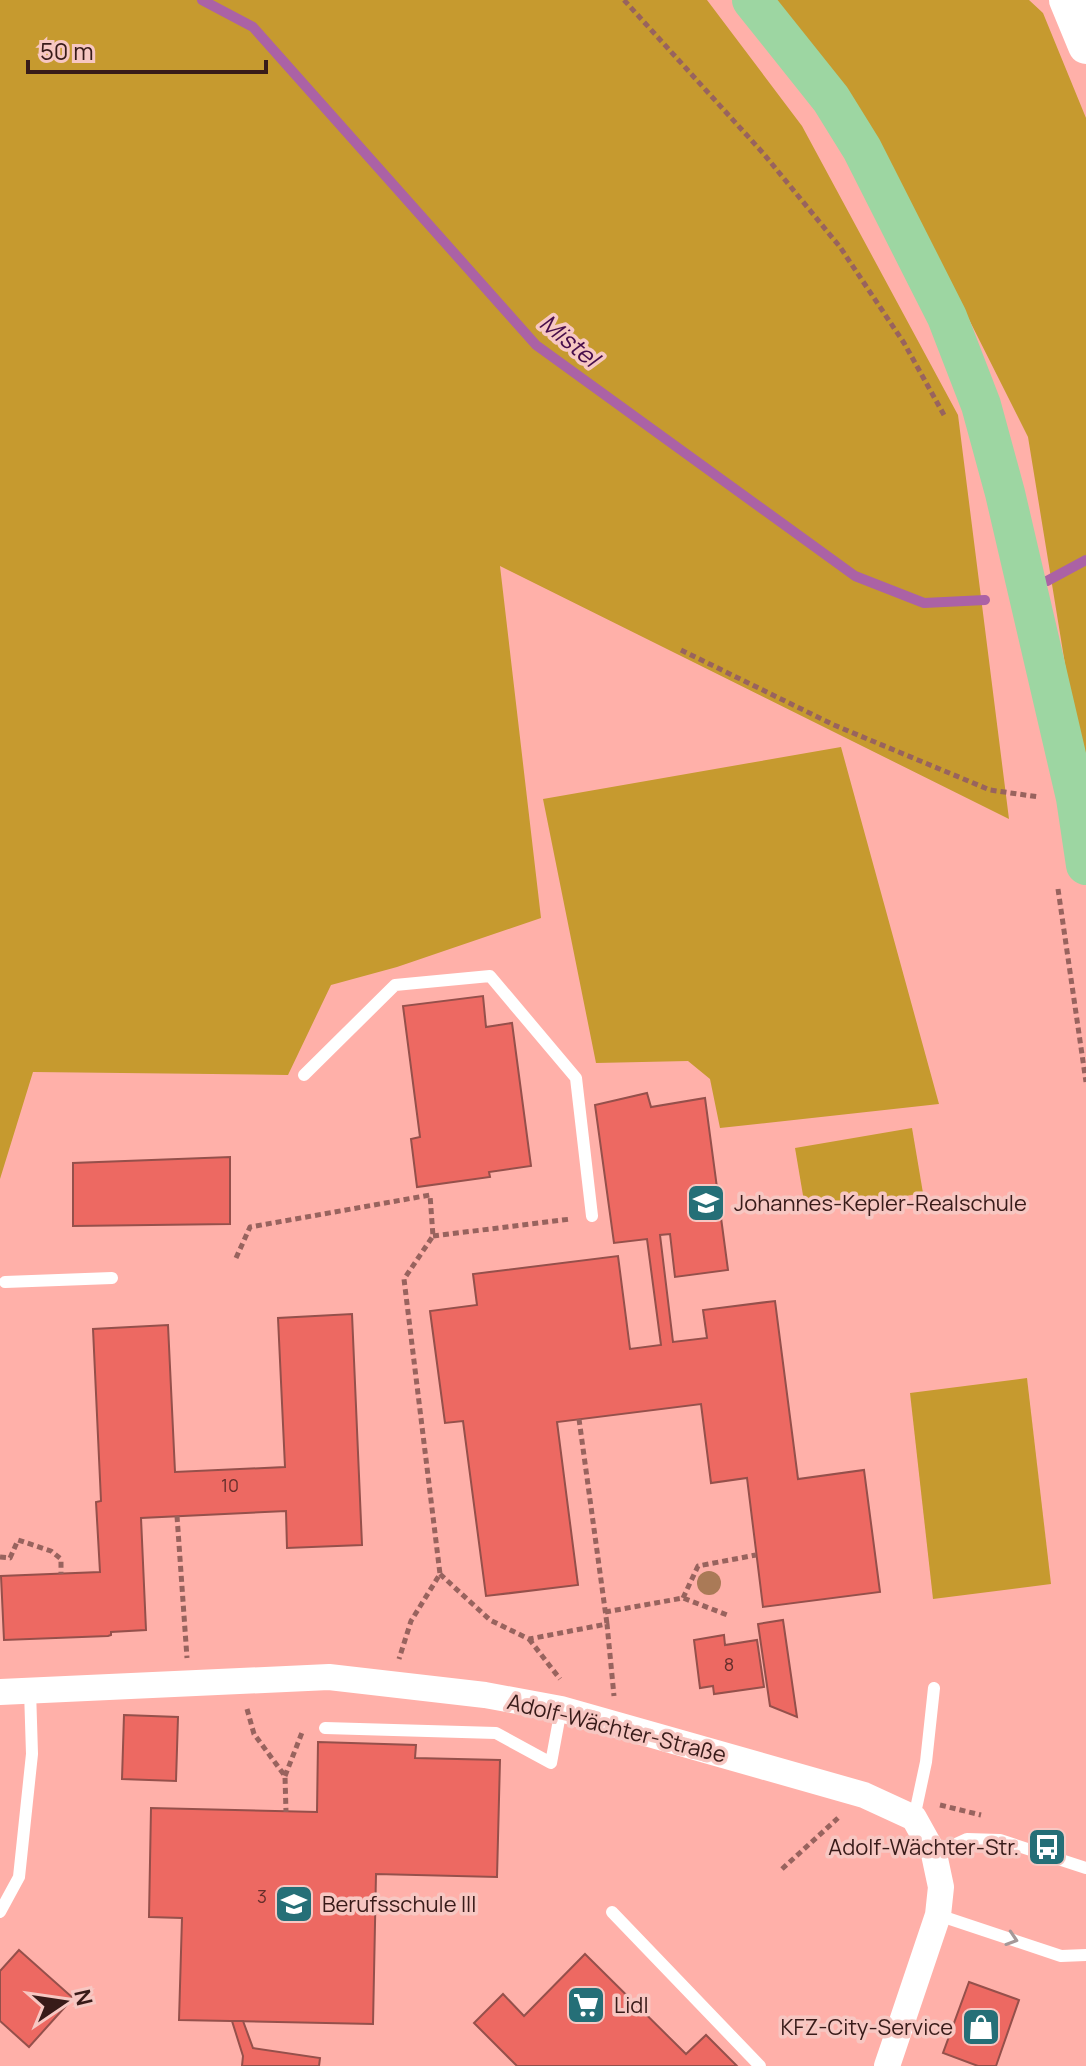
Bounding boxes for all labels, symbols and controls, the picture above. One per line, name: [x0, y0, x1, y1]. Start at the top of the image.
scale bar: [28, 24, 266, 74]
text: 50 m: [40, 34, 94, 67]
water label: Mistel: [533, 306, 609, 376]
school or university icon: Johannes-Kepler-Realschule: [685, 1182, 727, 1224]
place label: Johannes-Kepler-Realschule: [734, 1188, 1027, 1218]
house number: 10: [221, 1473, 239, 1497]
house number: 8: [724, 1652, 734, 1676]
street label: Adolf-Wächter-Straße: [504, 1686, 730, 1770]
bus stop icon: Adolf-Wächter-Str.: [1026, 1826, 1068, 1868]
place label: Adolf-Wächter-Str.: [828, 1832, 1019, 1862]
school or university icon: Berufsschule III: [273, 1883, 315, 1925]
house number: 3: [257, 1884, 267, 1908]
place label: Berufsschule III: [322, 1889, 476, 1919]
one-way arrow: [1004, 1930, 1018, 1946]
north arrow: [24, 1962, 104, 2042]
supermarket icon: Lidl: [565, 1984, 607, 2026]
text: N: [67, 1986, 100, 2009]
place label: Lidl: [614, 1990, 649, 2020]
shop icon: KFZ-City-Service: [960, 2006, 1002, 2048]
place label: KFZ-City-Service: [781, 2012, 953, 2042]

